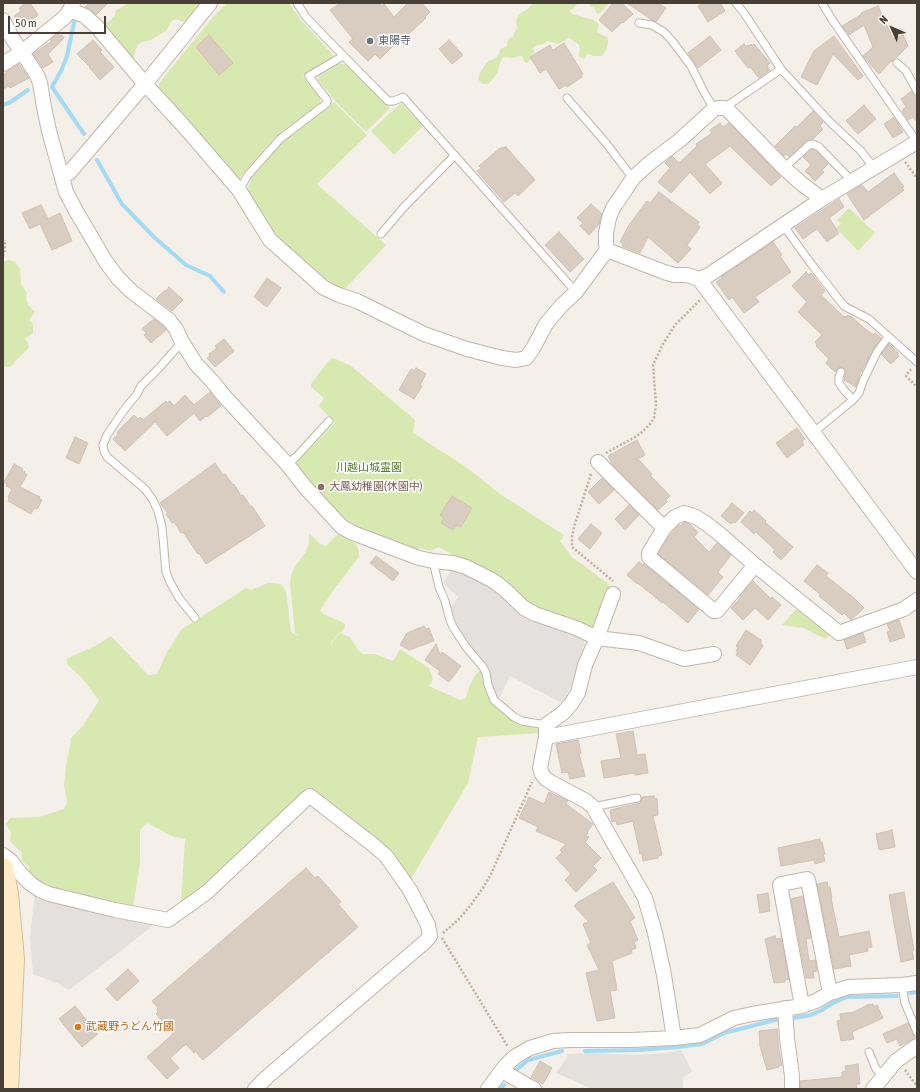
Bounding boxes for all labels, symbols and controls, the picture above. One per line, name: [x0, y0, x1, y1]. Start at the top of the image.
scale bar: [10, 8, 108, 34]
north arrow: [872, 8, 912, 48]
text: N: [877, 13, 890, 26]
text: 50 m: [15, 16, 37, 30]
place label: 東陽寺: [378, 34, 411, 48]
marker: 東陽寺: [365, 36, 375, 46]
park label: 川越山城霊園: [336, 461, 402, 475]
place label: 大鳳幼稚園(休園中): [329, 480, 422, 494]
marker: 大鳳幼稚園(休園中): [316, 482, 326, 492]
place label: 武蔵野うどん竹國: [86, 1020, 174, 1034]
marker: 武蔵野うどん竹國: [73, 1022, 83, 1032]

